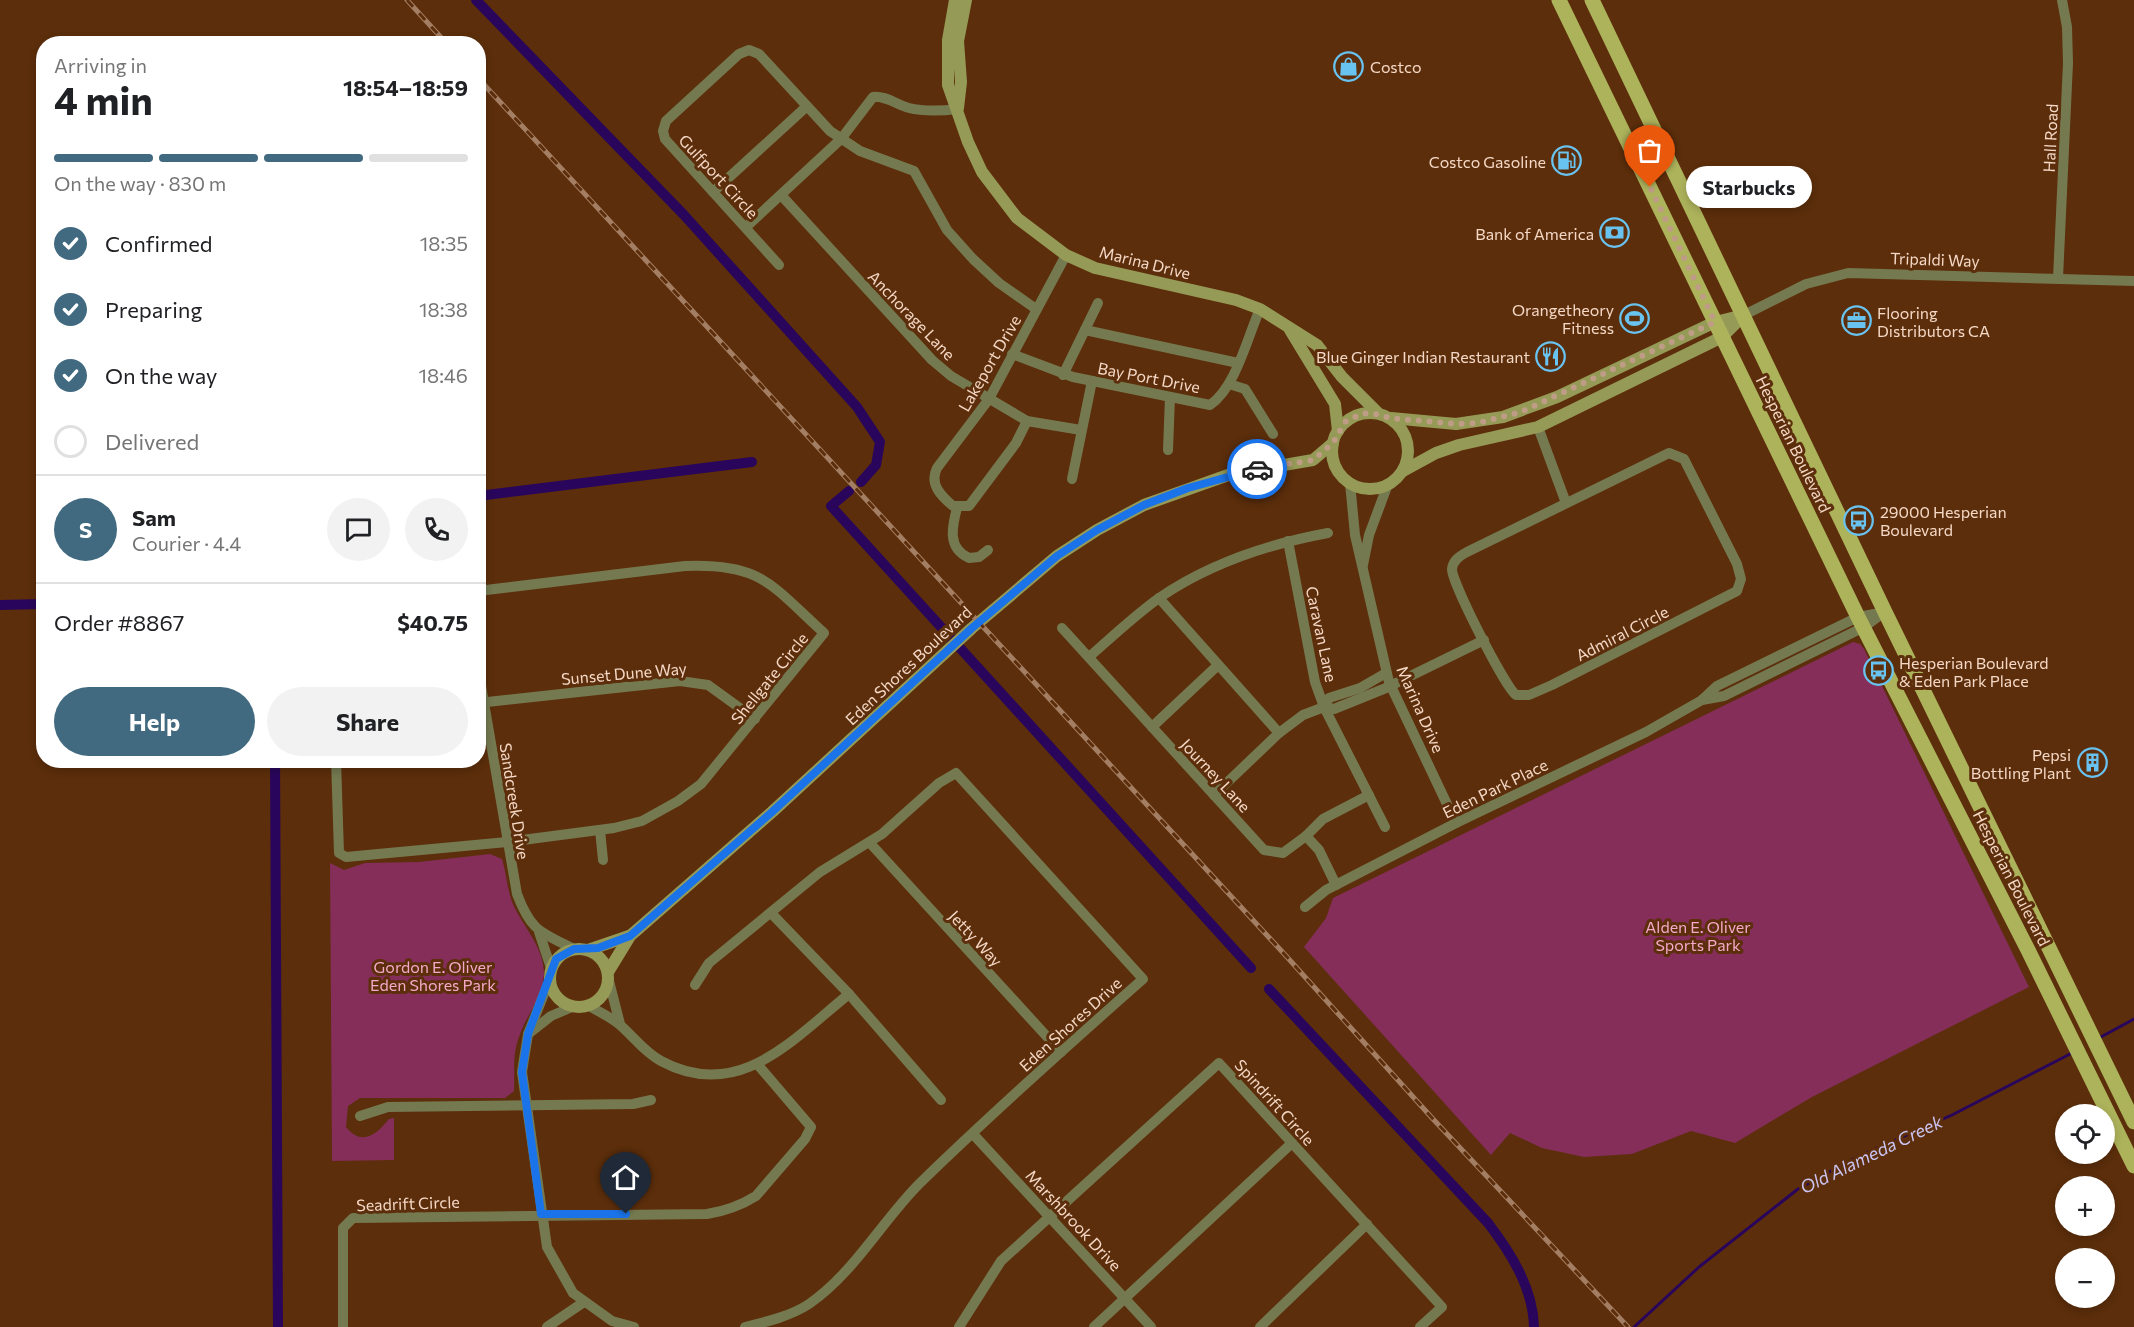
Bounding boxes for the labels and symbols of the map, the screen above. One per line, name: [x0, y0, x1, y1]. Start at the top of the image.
shop icon: Costco: [1333, 50, 1365, 82]
place label: Costco: [1370, 57, 1422, 76]
street label: Hall Road: [2039, 103, 2061, 173]
pin: [1624, 125, 1675, 187]
street label: Gulfport Circle: [675, 130, 763, 222]
fuel station icon: Costco Gasoline: [1551, 145, 1583, 177]
place label: Costco Gasoline: [1429, 152, 1546, 171]
callout: Starbucks: [1686, 166, 1812, 208]
bank icon: Bank of America: [1599, 217, 1631, 249]
place label: Bank of America: [1475, 224, 1594, 243]
street label: Marina Drive: [1097, 241, 1193, 283]
street label: Tripaldi Way: [1890, 248, 1980, 270]
street label: Anchorage Lane: [865, 266, 959, 364]
place label: Orangetheory Fitness: [1512, 300, 1614, 337]
sports icon: Orangetheory Fitness: [1619, 302, 1651, 334]
place label: Flooring Distributors CA: [1877, 303, 1990, 340]
office icon: Flooring Distributors CA: [1840, 305, 1872, 337]
street label: Lakeport Drive: [954, 311, 1024, 415]
restaurant icon: Blue Ginger Indian Restaurant: [1535, 340, 1567, 372]
place label: Blue Ginger Indian Restaurant: [1316, 347, 1530, 366]
street label: Bay Port Drive: [1096, 358, 1202, 396]
street label: Hesperian Boulevard: [1753, 373, 1835, 515]
courier: [1227, 439, 1287, 499]
place label: 29000 Hesperian Boulevard: [1880, 502, 2007, 539]
bus stop icon: 29000 Hesperian Boulevard: [1843, 504, 1875, 536]
street label: Caravan Lane: [1303, 584, 1341, 684]
street label: Eden Shores Boulevard: [841, 602, 975, 728]
street label: Admiral Circle: [1573, 602, 1671, 664]
street label: Shellgate Circle: [726, 629, 812, 727]
place label: Hesperian Boulevard & Eden Park Place: [1899, 653, 2049, 690]
bus stop icon: Hesperian Boulevard & Eden Park Place: [1862, 655, 1894, 687]
street label: Sunset Dune Way: [560, 658, 688, 688]
street label: Marina Drive: [1393, 663, 1449, 755]
street label: Journey Lane: [1177, 734, 1255, 816]
street label: Sandcreek Drive: [496, 742, 534, 860]
place label: Pepsi Bottling Plant: [1971, 745, 2071, 782]
building icon: Pepsi Bottling Plant: [2076, 747, 2108, 779]
street label: Eden Park Place: [1439, 754, 1551, 822]
street label: Hesperian Boulevard: [1970, 807, 2054, 949]
street label: Jetty Way: [945, 906, 1007, 970]
park label: Alden E. Oliver Sports Park: [1645, 917, 1751, 954]
park label: Gordon E. Oliver Eden Shores Park: [370, 957, 496, 994]
street label: Eden Shores Drive: [1015, 973, 1125, 1075]
street label: Spindrift Circle: [1231, 1055, 1319, 1149]
water label: Old Alameda Creek: [1796, 1109, 1947, 1198]
pin: [600, 1152, 651, 1214]
street label: Marshbrook Drive: [1022, 1166, 1126, 1274]
street label: Seadrift Circle: [356, 1192, 460, 1214]

